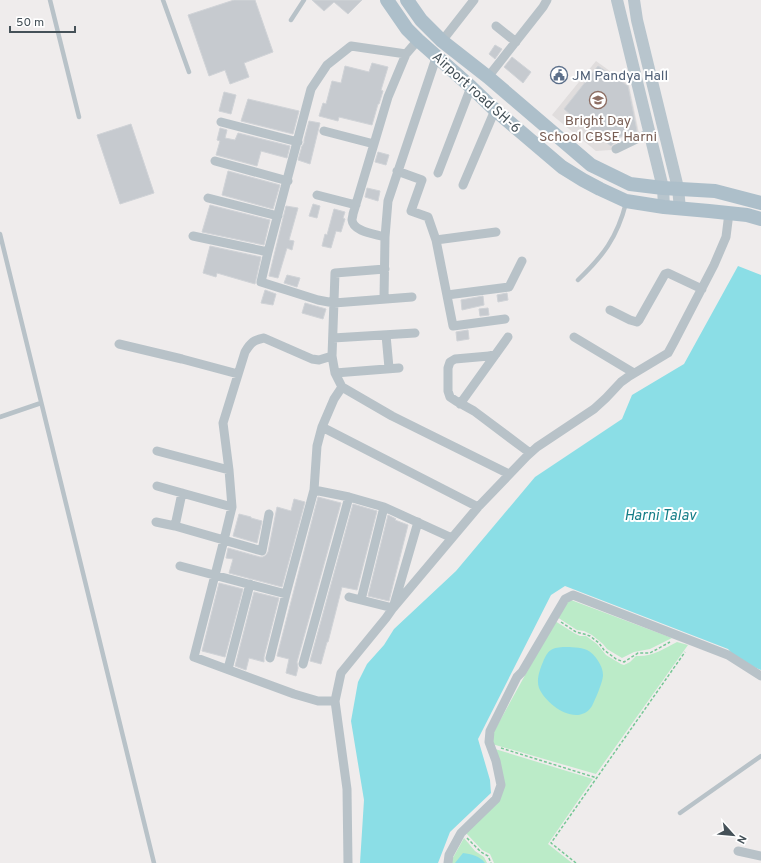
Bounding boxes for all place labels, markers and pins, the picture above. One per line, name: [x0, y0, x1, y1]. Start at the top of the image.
public building icon: JM Pandya Hall: [549, 65, 569, 85]
place label: JM Pandya Hall: [572, 68, 668, 85]
school or university icon: Bright Day School CBSE Harni: [588, 90, 608, 110]
place label: Bright Day School CBSE Harni: [539, 113, 657, 146]

